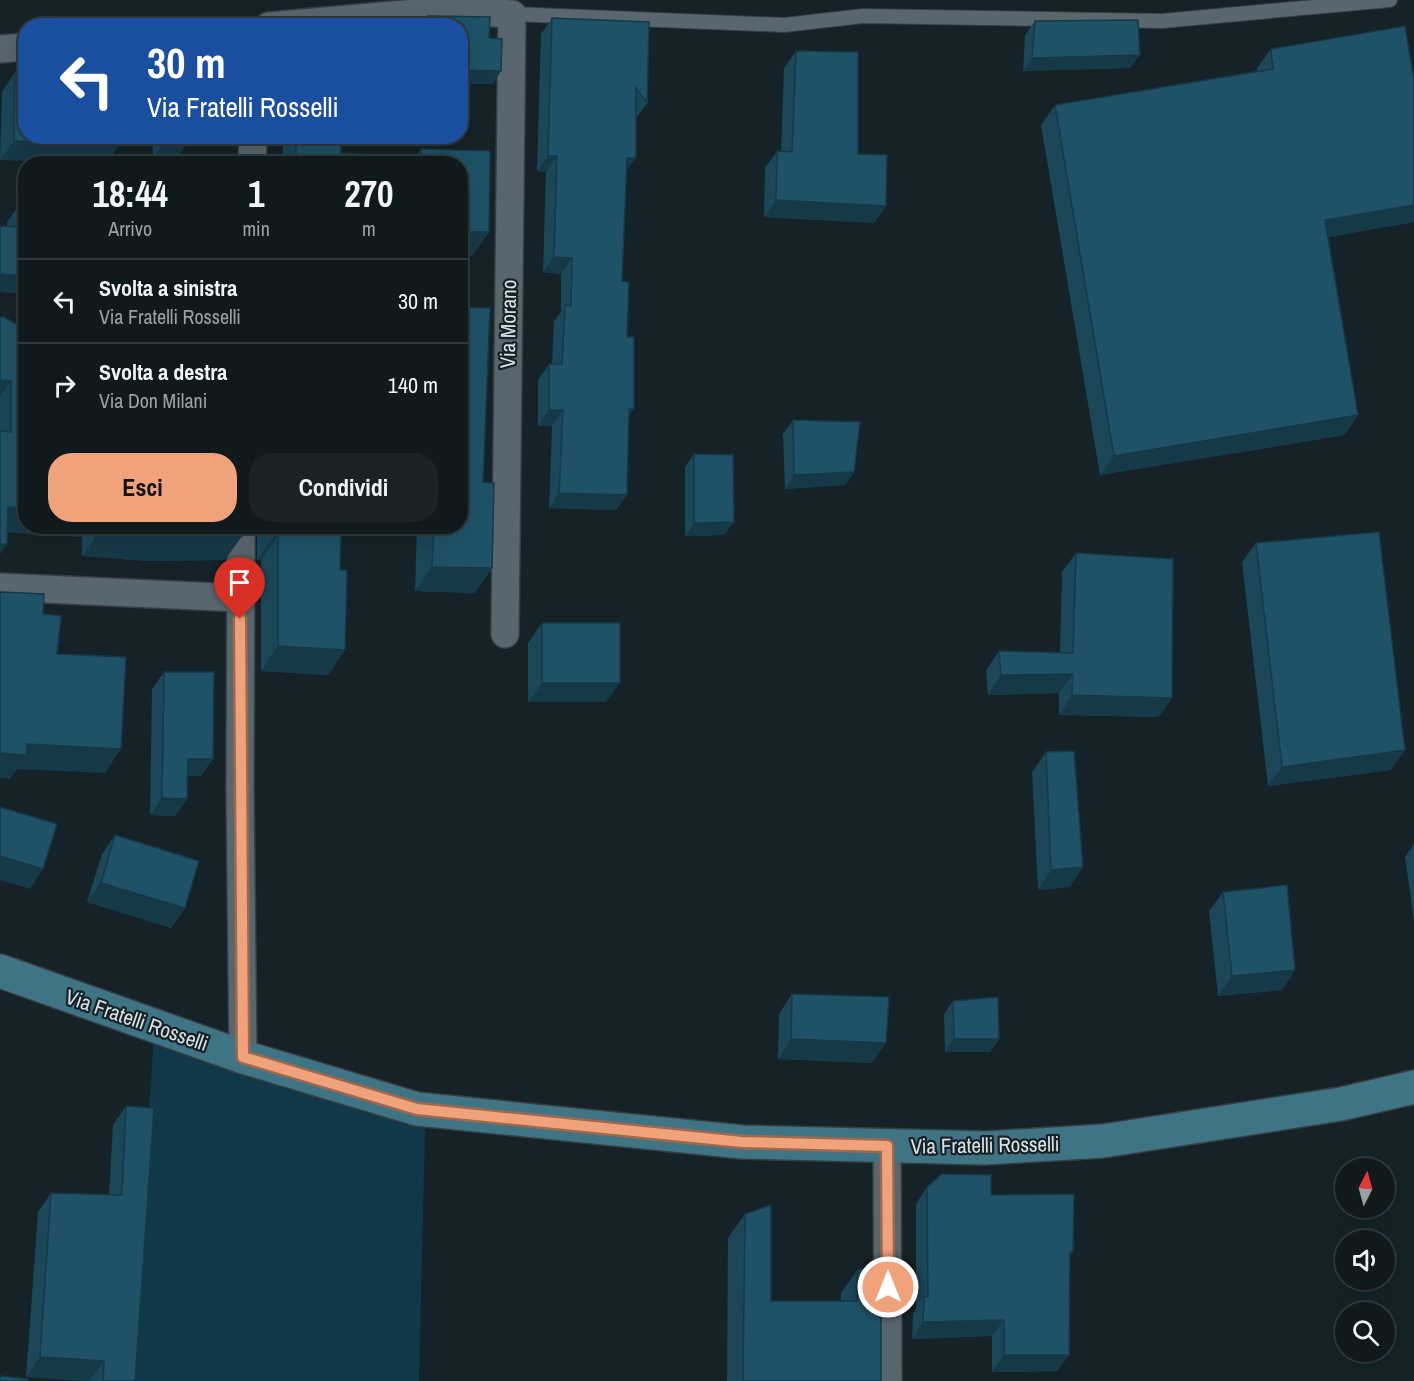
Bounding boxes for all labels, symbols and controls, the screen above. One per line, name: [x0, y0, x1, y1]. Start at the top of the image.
text: 30 m: [147, 35, 226, 91]
icon: left: [48, 42, 126, 120]
text: Via Fratelli Rosselli: [147, 89, 339, 125]
text: 18:44: [92, 170, 168, 218]
text: 1: [248, 170, 264, 218]
text: 270: [344, 170, 394, 218]
text: Arrivo: [108, 215, 152, 242]
text: min: [242, 215, 270, 242]
text: m: [362, 215, 376, 242]
text: Svolta a sinistra: [99, 273, 237, 303]
street label: Via Morano: [493, 279, 523, 369]
icon: left: [48, 285, 81, 318]
text: 30 m: [398, 286, 438, 316]
text: Via Fratelli Rosselli: [99, 303, 241, 330]
text: Svolta a destra: [99, 357, 227, 387]
icon: right: [48, 369, 81, 402]
text: 140 m: [388, 370, 438, 400]
text: Via Don Milani: [99, 387, 207, 414]
button: Esci: [48, 453, 237, 522]
button: Condividi: [249, 453, 438, 522]
pin: [214, 557, 265, 619]
icon: arrive: [223, 566, 256, 599]
street label: Via Fratelli Rosselli: [62, 982, 212, 1058]
street label: Via Fratelli Rosselli: [910, 1129, 1060, 1161]
north arrow: [1335, 1158, 1395, 1218]
map controls: [1335, 1158, 1395, 1362]
button: sound: [1335, 1230, 1395, 1290]
position arrow: [856, 1255, 920, 1319]
button: search: [1335, 1302, 1395, 1362]

